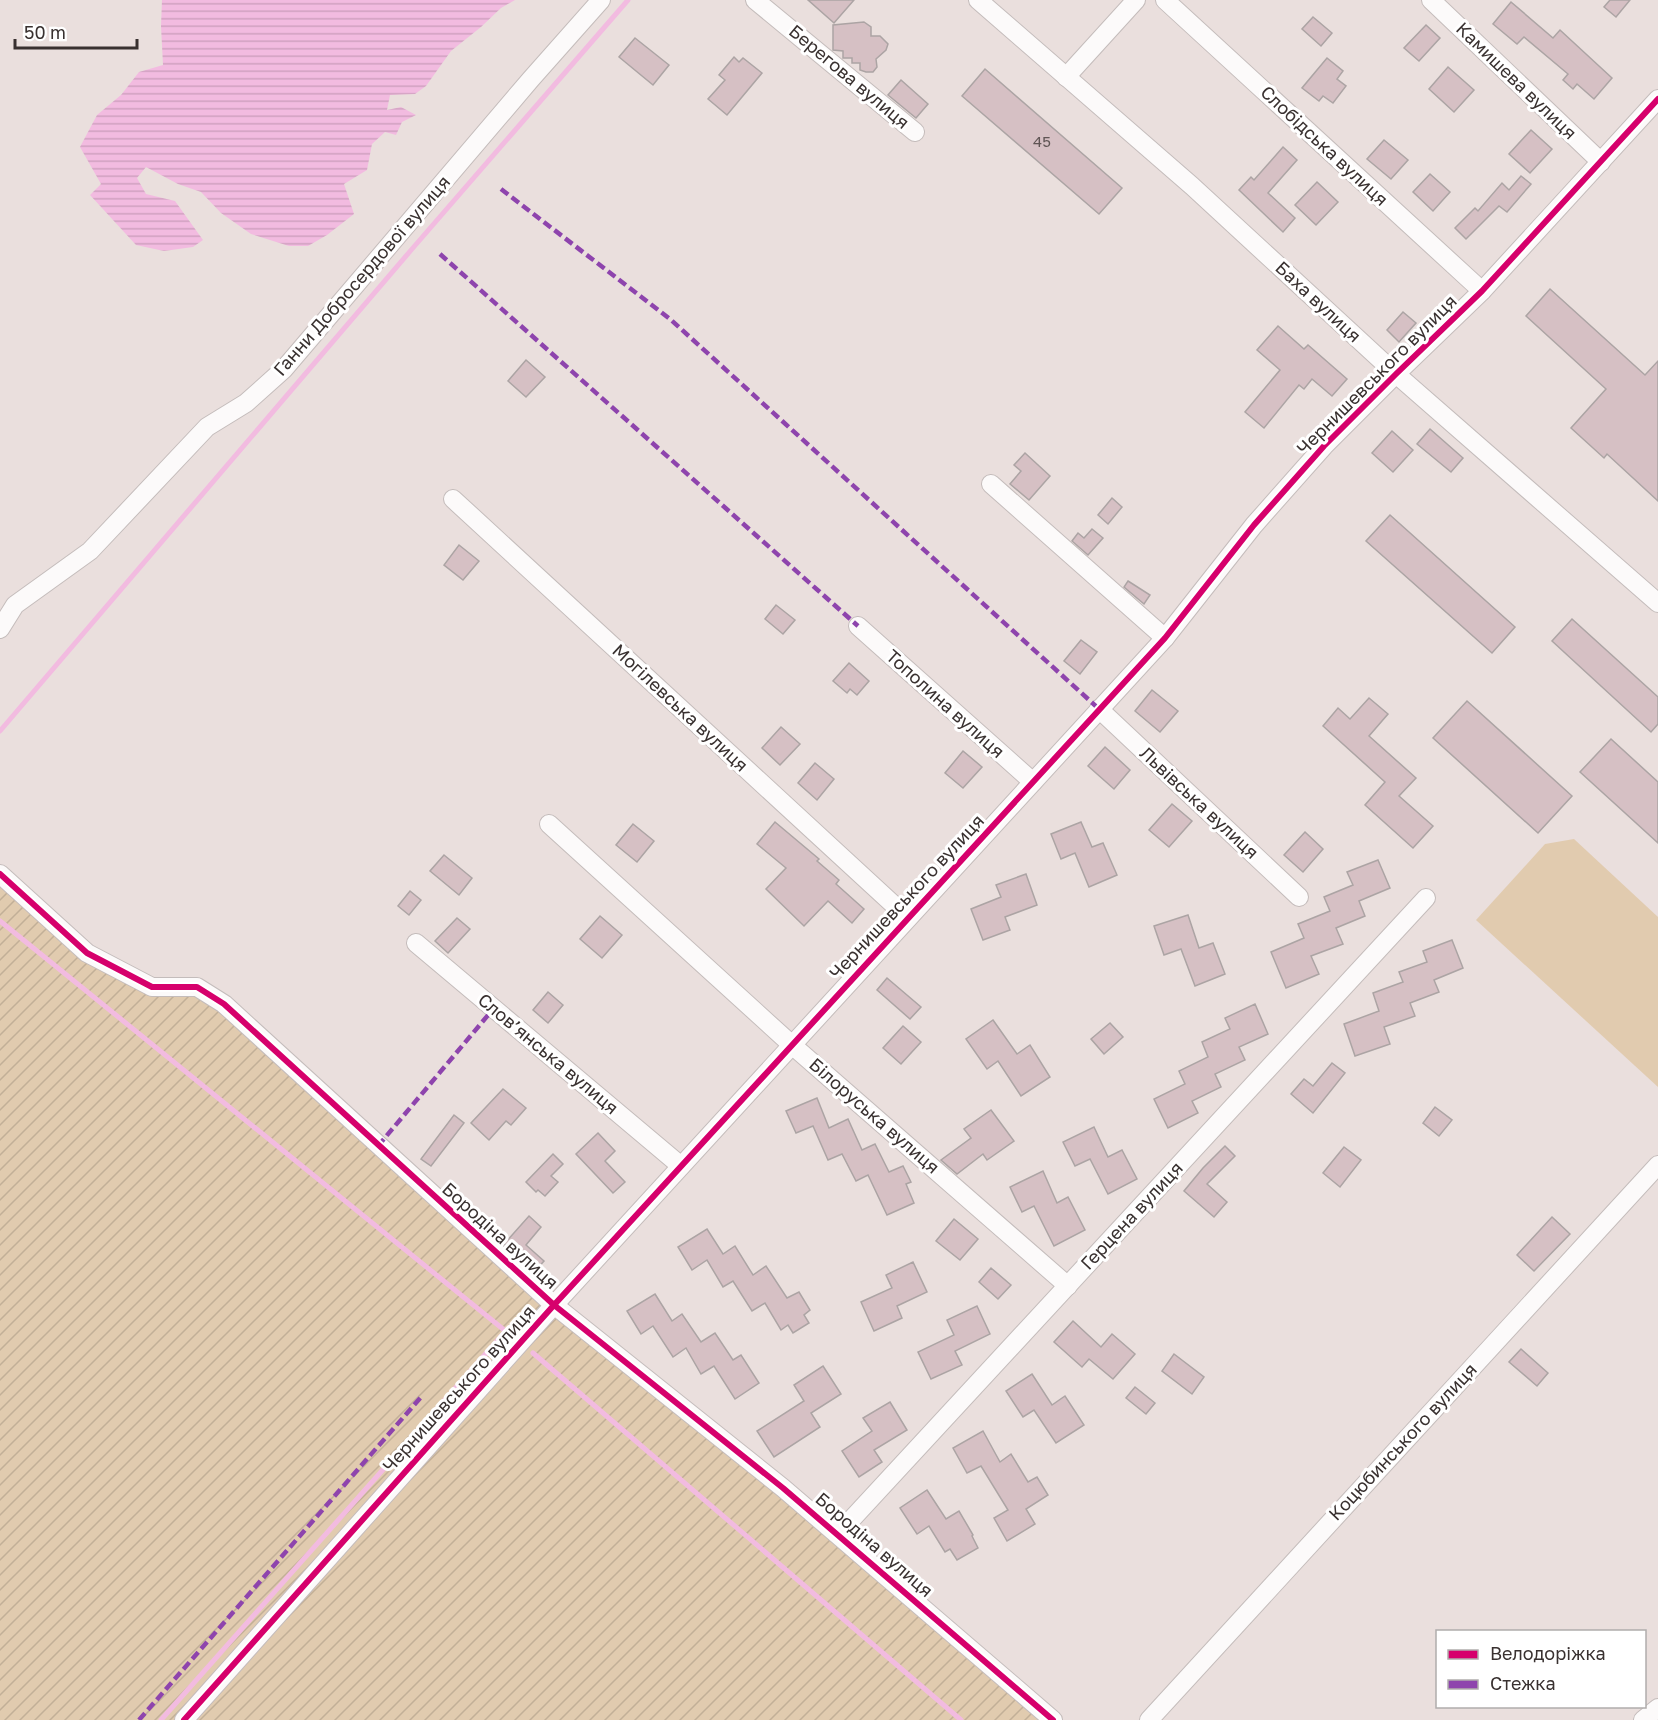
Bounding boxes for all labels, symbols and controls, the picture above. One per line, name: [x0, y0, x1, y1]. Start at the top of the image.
scale bar: [15, 12, 136, 50]
street label: Камишева вулиця: [1452, 17, 1582, 143]
street label: Берегова вулиця: [785, 19, 914, 133]
text: 50 m: [24, 21, 66, 43]
street label: Слобідська вулиця: [1256, 81, 1393, 210]
house number: 45: [1033, 132, 1051, 150]
street label: Ганни Добросердової вулиця: [268, 171, 454, 380]
street label: Баха вулиця: [1271, 256, 1366, 347]
street label: Чернишевського вулиця: [1292, 290, 1461, 459]
street label: Могілевська вулиця: [608, 639, 753, 776]
street label: Тополина вулиця: [882, 644, 1009, 762]
street label: Львівська вулиця: [1136, 742, 1264, 863]
street label: Чернишевського вулиця: [824, 810, 988, 983]
street label: Слов’янська вулиця: [474, 988, 623, 1118]
street label: Білоруська вулиця: [805, 1053, 944, 1178]
street label: Герцена вулиця: [1076, 1157, 1187, 1274]
street label: Бородіна вулиця: [438, 1177, 563, 1293]
street label: Чернишевського вулиця: [378, 1300, 539, 1476]
street label: Коцюбинського вулиця: [1324, 1358, 1481, 1524]
street label: Бородіна вулиця: [811, 1487, 938, 1601]
legend: [1436, 1630, 1646, 1708]
text: Велодоріжка: [1490, 1642, 1606, 1664]
text: Стежка: [1490, 1672, 1556, 1694]

